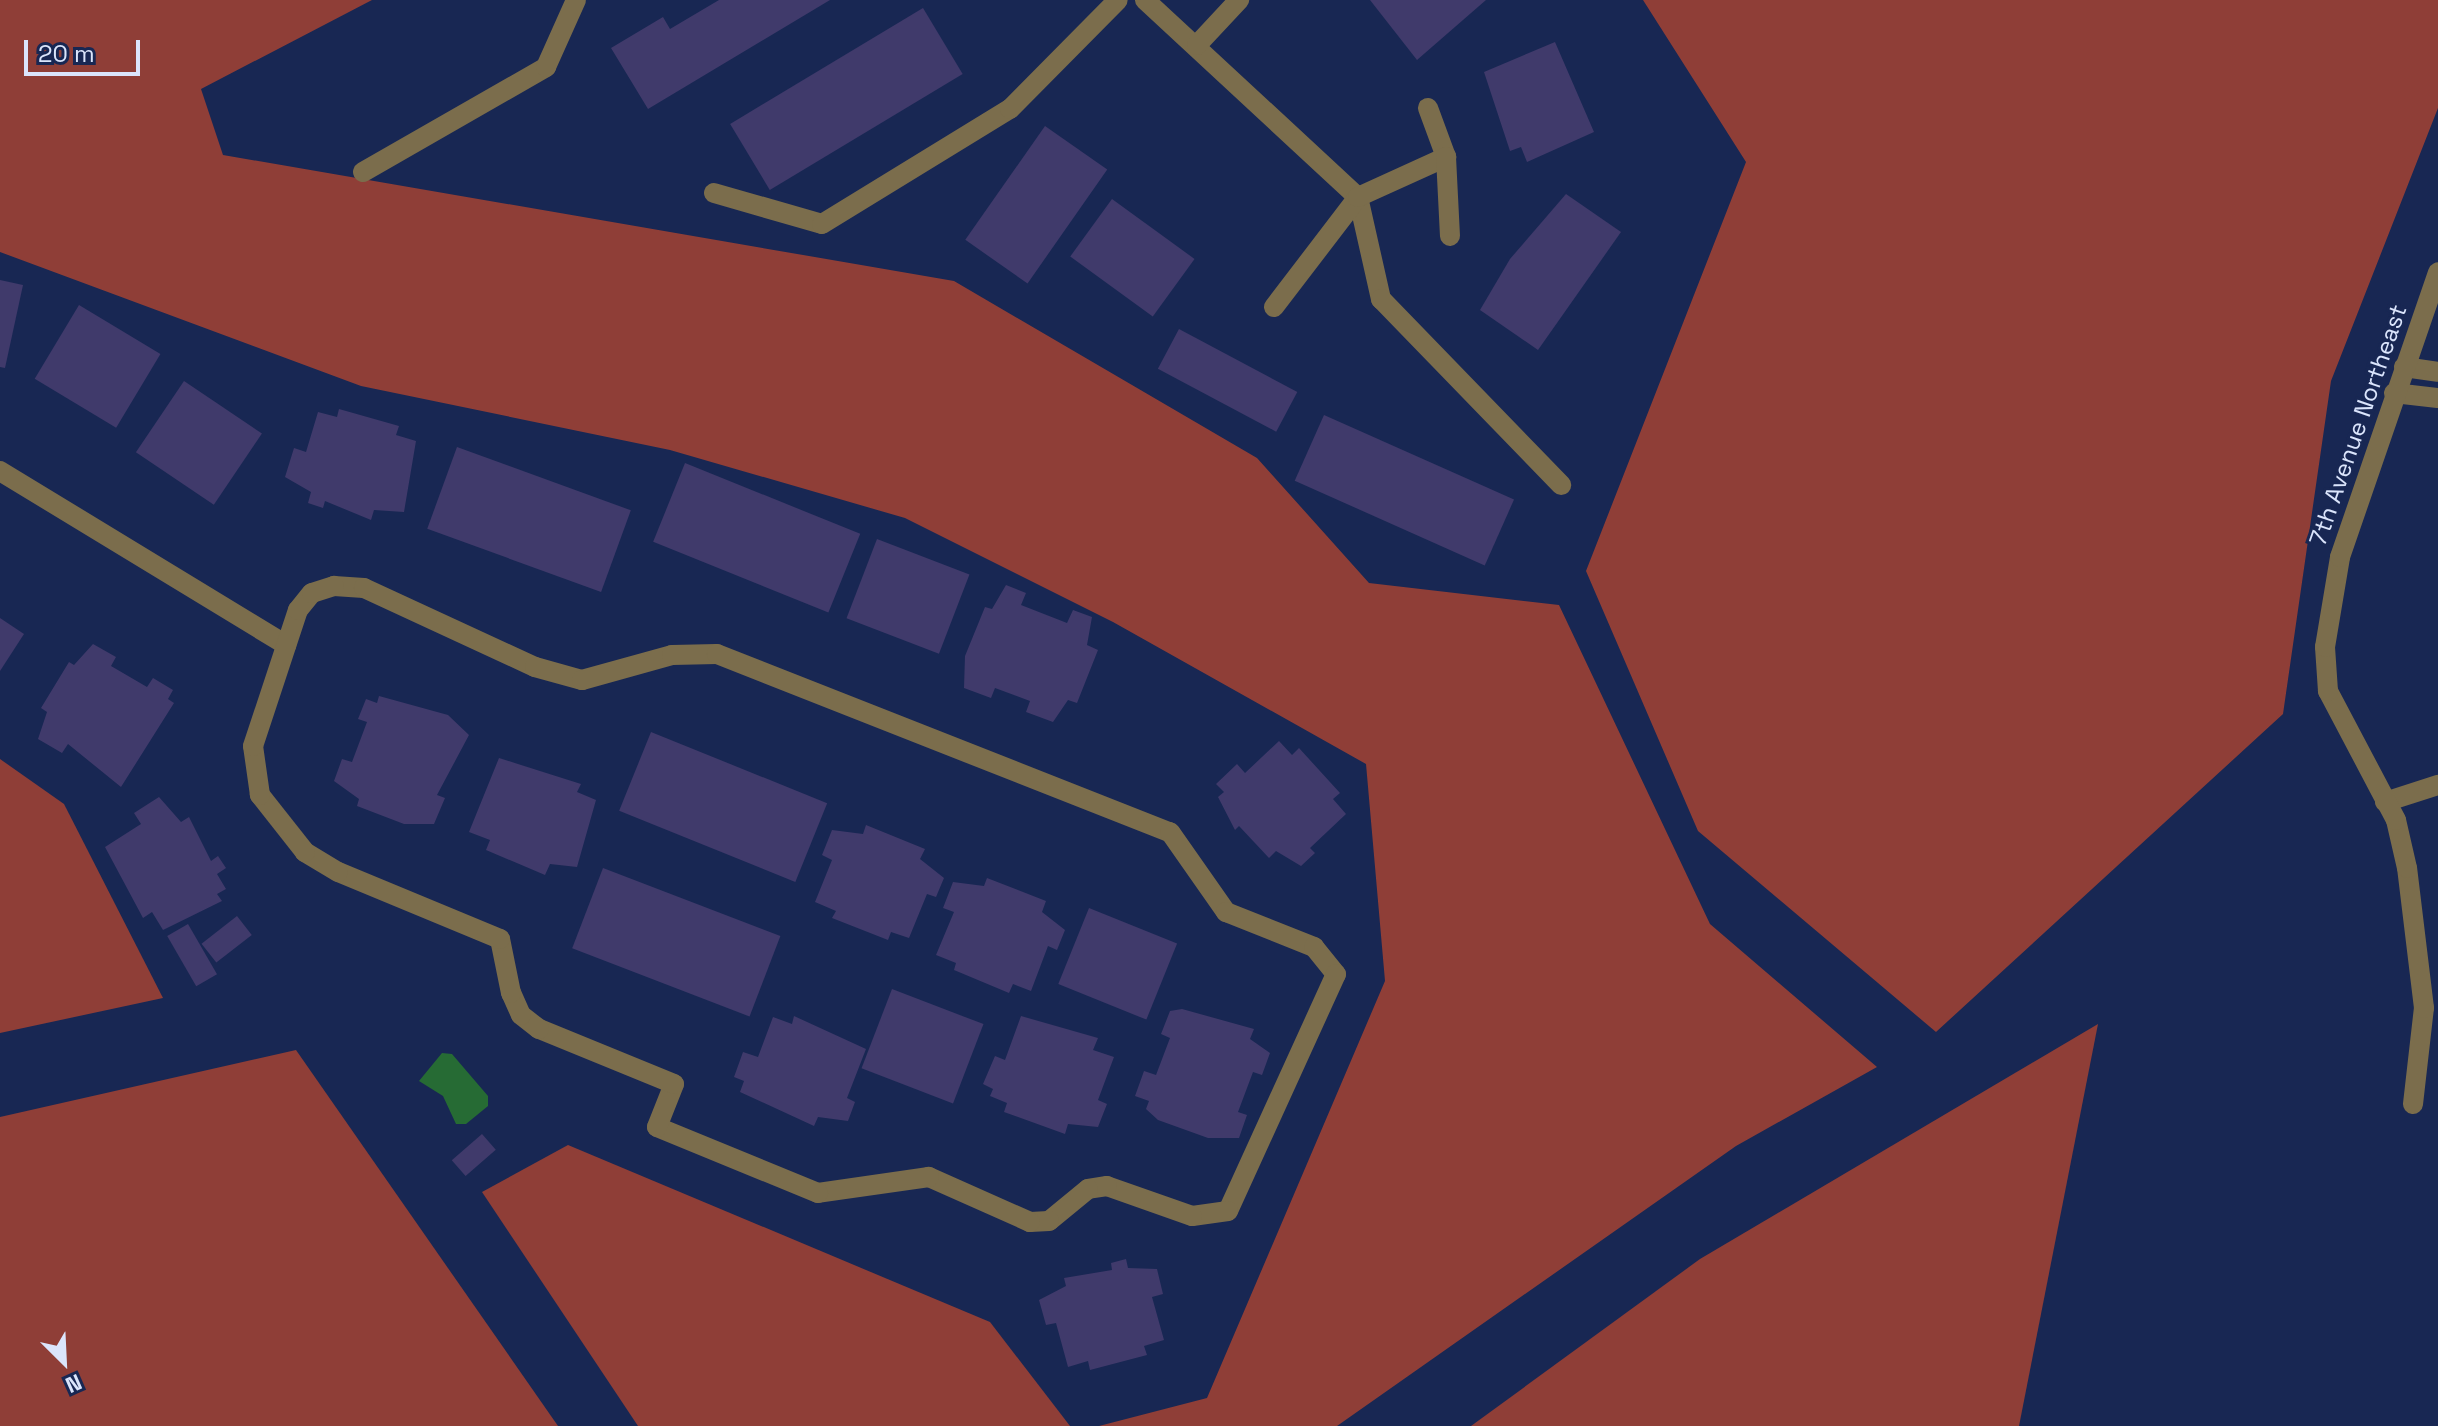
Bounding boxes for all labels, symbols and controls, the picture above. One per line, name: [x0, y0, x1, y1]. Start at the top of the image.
scale bar: [28, 24, 144, 74]
text: 20 m: [38, 38, 95, 69]
street label: 7th Avenue Northeast: [2303, 301, 2413, 549]
north arrow: [24, 1322, 104, 1402]
text: N: [61, 1368, 86, 1400]

